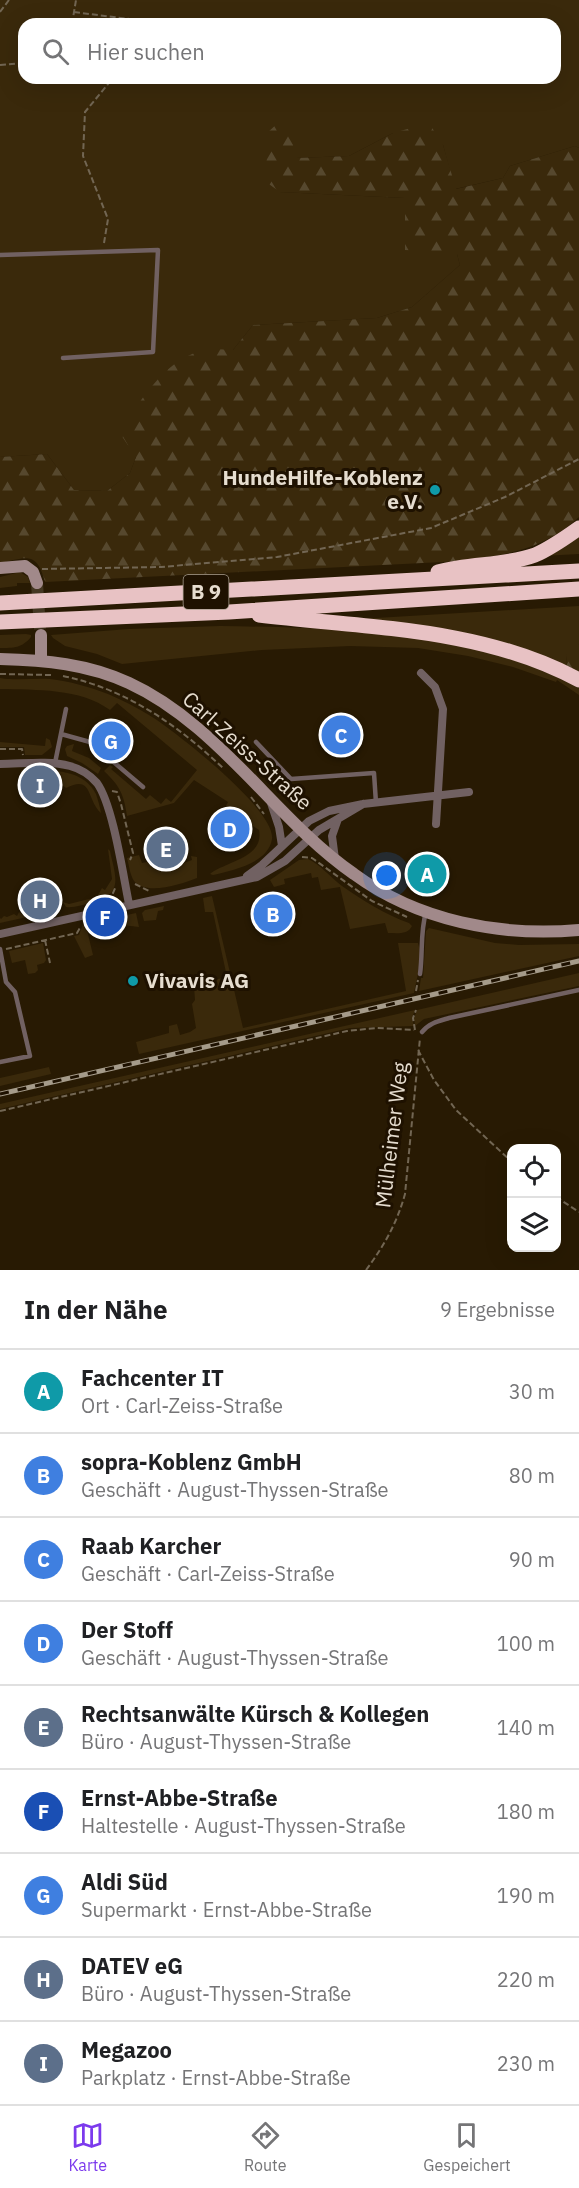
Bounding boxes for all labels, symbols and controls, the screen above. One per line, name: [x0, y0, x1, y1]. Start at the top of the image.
search box: [18, 18, 561, 84]
icon: search: [39, 35, 72, 68]
text: Hier suchen: [87, 37, 205, 66]
place label: HundeHilfe-Koblenz e.V.: [222, 463, 423, 515]
marker: HundeHilfe-Koblenz e.V.: [428, 483, 442, 497]
road number: B 9: [184, 575, 228, 609]
street label: Carl-Zeiss-Straße: [177, 685, 318, 816]
pin: C: [322, 712, 360, 758]
pin: G: [92, 718, 130, 764]
pin: I: [20, 762, 60, 808]
pin: D: [210, 806, 250, 852]
pin: E: [146, 826, 186, 872]
pin: A: [408, 852, 446, 896]
your location: [372, 861, 401, 890]
pin: H: [20, 878, 60, 922]
pin: B: [254, 892, 292, 936]
pin: F: [86, 894, 124, 940]
place label: Vivavis AG: [145, 966, 249, 994]
marker: Vivavis AG: [126, 974, 140, 988]
street label: Mülheimer Weg: [368, 1060, 414, 1210]
map controls: [507, 1144, 561, 1252]
button: locate: [507, 1144, 561, 1198]
button: layers: [507, 1198, 561, 1252]
text: In der Nähe: [24, 1292, 168, 1326]
text: 9 Ergebnisse: [440, 1296, 555, 1323]
text: Fachcenter IT: [81, 1363, 224, 1392]
text: A: [37, 1378, 50, 1405]
text: 30 m: [509, 1378, 555, 1405]
text: Ort · Carl-Zeiss-Straße: [81, 1392, 283, 1419]
text: sopra-Koblenz GmbH: [81, 1447, 302, 1476]
text: B: [37, 1462, 50, 1489]
text: 80 m: [509, 1462, 555, 1489]
text: Geschäft · August-Thyssen-Straße: [81, 1476, 389, 1503]
text: Raab Karcher: [81, 1531, 221, 1560]
text: C: [37, 1546, 50, 1573]
text: 90 m: [509, 1546, 555, 1573]
text: Geschäft · Carl-Zeiss-Straße: [81, 1560, 335, 1587]
text: Der Stoff: [81, 1615, 173, 1644]
text: D: [37, 1630, 50, 1657]
text: 100 m: [497, 1630, 555, 1657]
text: Geschäft · August-Thyssen-Straße: [81, 1644, 389, 1671]
text: Rechtsanwälte Kürsch & Kollegen: [81, 1699, 429, 1728]
text: E: [37, 1714, 50, 1741]
text: 140 m: [497, 1714, 555, 1741]
text: Büro · August-Thyssen-Straße: [81, 1728, 351, 1755]
text: Ernst-Abbe-Straße: [81, 1783, 278, 1812]
text: F: [38, 1798, 49, 1825]
text: 180 m: [497, 1798, 555, 1825]
text: Haltestelle · August-Thyssen-Straße: [81, 1812, 406, 1839]
text: Aldi Süd: [81, 1867, 168, 1896]
text: G: [36, 1882, 51, 1909]
text: 190 m: [497, 1882, 555, 1909]
text: Supermarkt · Ernst-Abbe-Straße: [81, 1896, 372, 1923]
text: DATEV eG: [81, 1951, 183, 1980]
text: H: [36, 1966, 51, 1993]
text: 220 m: [497, 1966, 555, 1993]
text: Büro · August-Thyssen-Straße: [81, 1980, 351, 2007]
text: Megazoo: [81, 2035, 172, 2064]
text: I: [39, 2050, 48, 2077]
text: 230 m: [497, 2050, 555, 2077]
text: Parkplatz · Ernst-Abbe-Straße: [81, 2064, 351, 2091]
tab: Karte: [68, 2119, 107, 2175]
tab: Route: [244, 2119, 286, 2175]
tab: Gespeichert: [423, 2119, 511, 2175]

